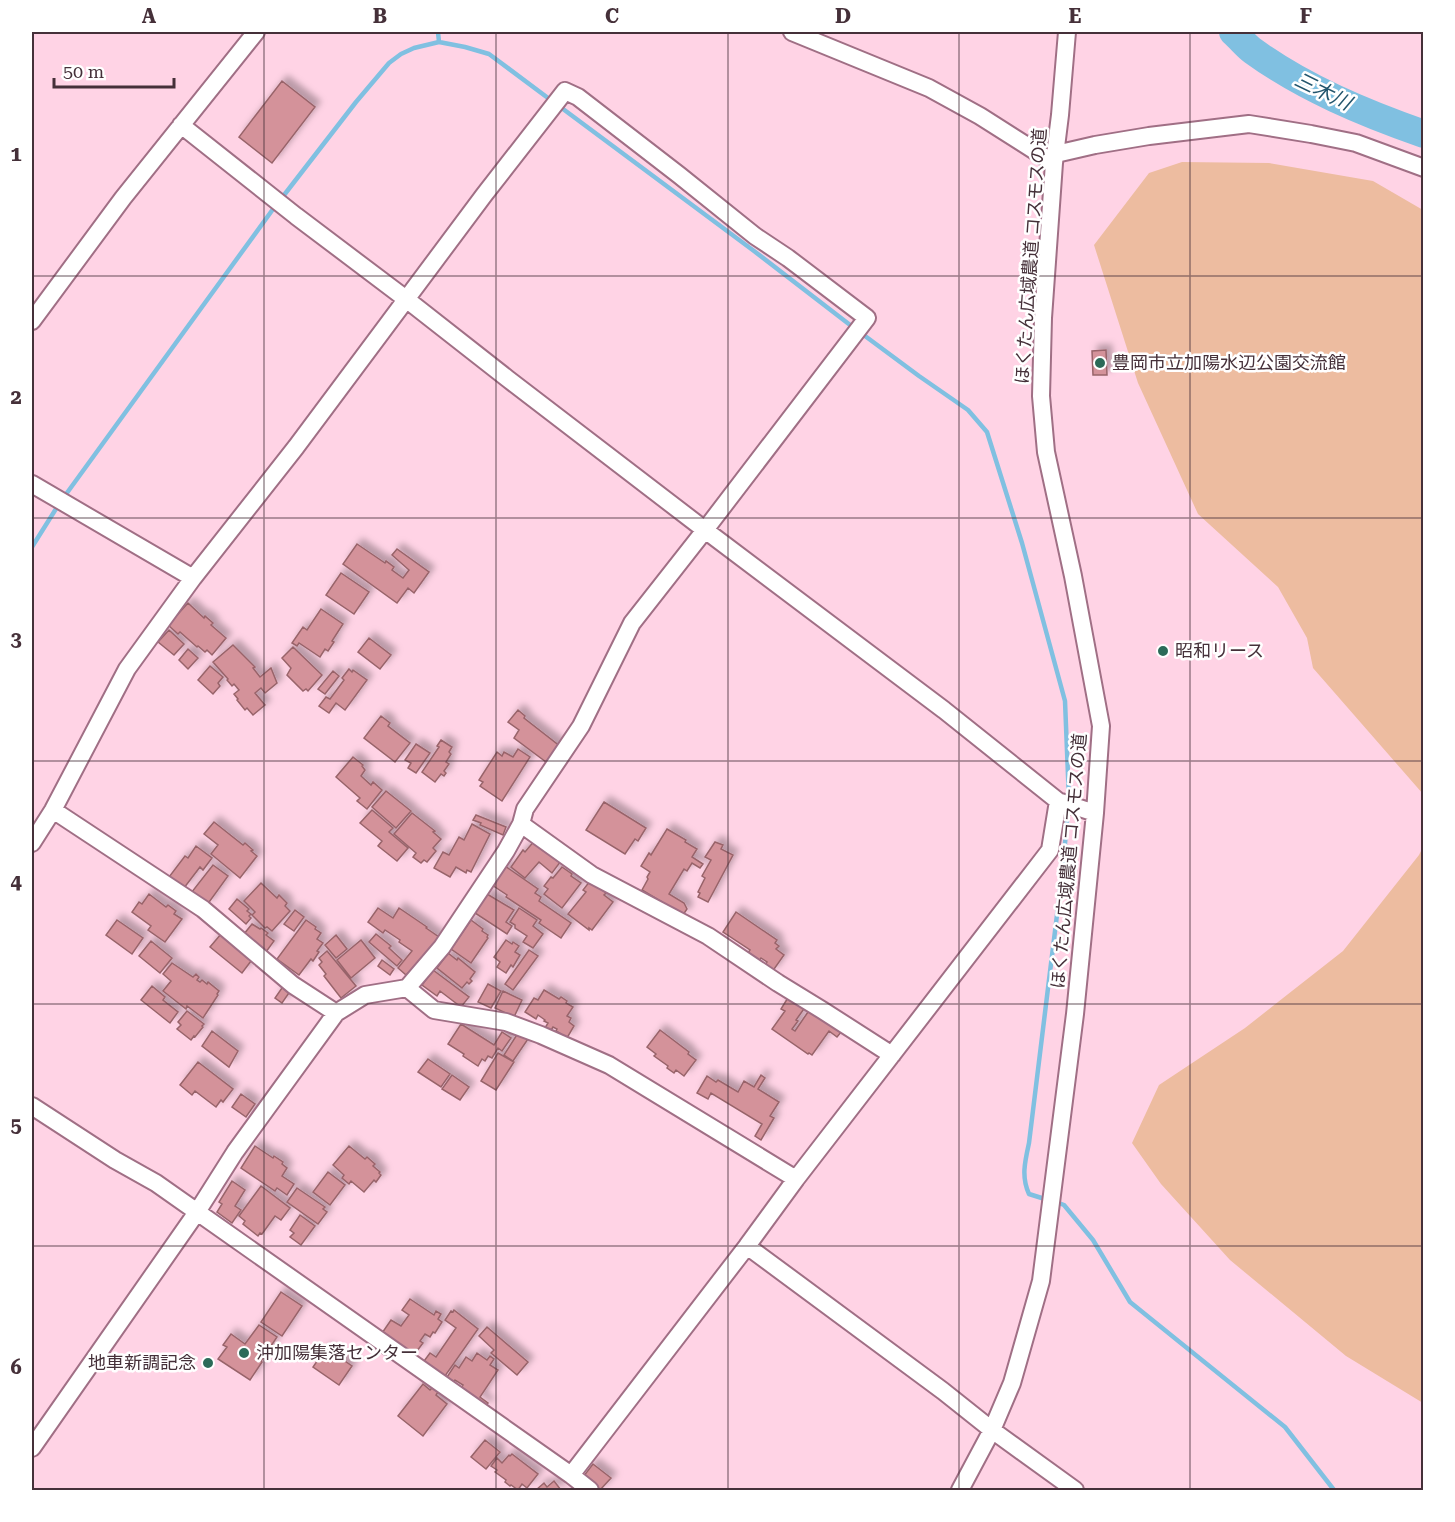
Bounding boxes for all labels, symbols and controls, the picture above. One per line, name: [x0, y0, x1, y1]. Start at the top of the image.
text: A: [142, 4, 157, 28]
text: B: [373, 4, 387, 28]
text: C: [605, 4, 619, 28]
text: D: [835, 4, 851, 28]
text: E: [1069, 4, 1082, 28]
text: F: [1300, 4, 1312, 28]
scale bar: [54, 51, 174, 89]
text: 50 m: [63, 61, 104, 82]
water label: 三木川: [1291, 67, 1357, 116]
street label: ほくたん広域農道 コスモスの道: [1011, 127, 1050, 385]
text: 1: [10, 142, 22, 166]
place label: 豊岡市立加陽水辺公園交流館: [1112, 352, 1346, 373]
marker: 豊岡市立加陽水辺公園交流館: [1093, 356, 1107, 370]
text: 2: [10, 385, 22, 409]
text: 3: [10, 627, 22, 651]
place label: 昭和リース: [1175, 640, 1264, 661]
marker: 昭和リース: [1156, 644, 1170, 658]
street label: ほくたん広域農道 コスモスの道: [1047, 732, 1090, 990]
text: 4: [10, 870, 22, 894]
text: 5: [10, 1113, 22, 1137]
place label: 沖加陽集落センター: [256, 1342, 418, 1363]
marker: 沖加陽集落センター: [237, 1346, 251, 1360]
place label: 地車新調記念: [88, 1352, 196, 1373]
text: 6: [10, 1355, 22, 1379]
marker: 地車新調記念: [201, 1356, 215, 1370]

